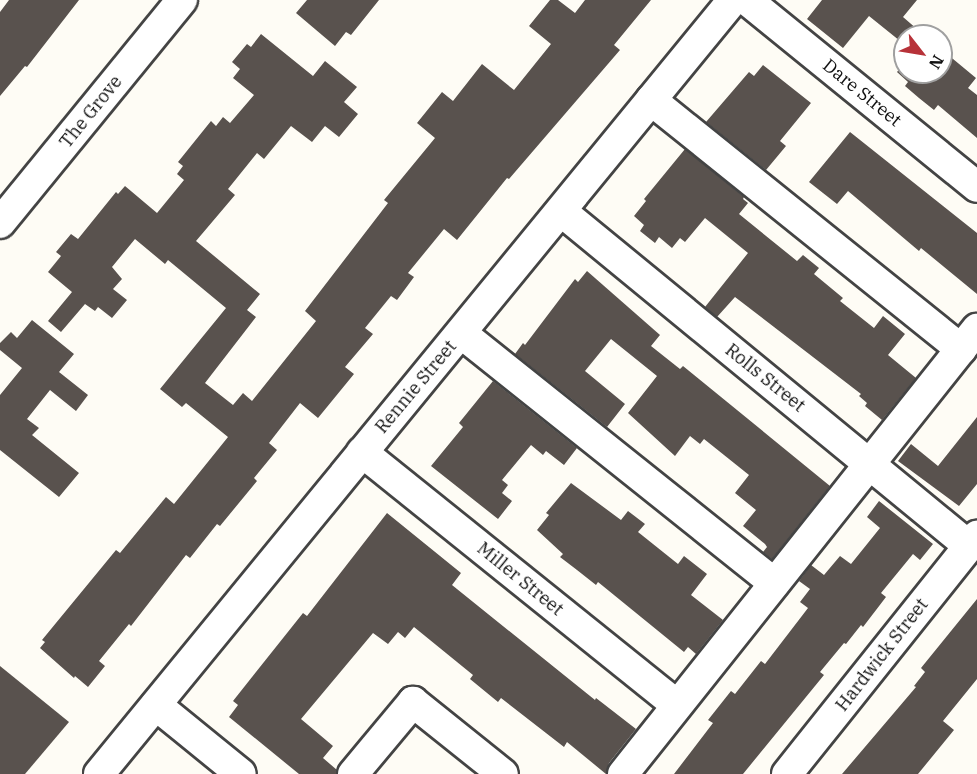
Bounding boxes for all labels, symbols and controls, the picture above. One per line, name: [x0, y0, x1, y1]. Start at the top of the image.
north arrow: [893, 24, 953, 84]
text: N: [925, 52, 949, 73]
street label: Dare Street: [818, 55, 906, 131]
street label: The Grove: [55, 71, 127, 153]
street label: Rennie Street: [371, 336, 461, 438]
street label: Rolls Street: [721, 339, 809, 417]
street label: Miller Street: [473, 538, 567, 620]
street label: Hardwick Street: [831, 594, 933, 716]

